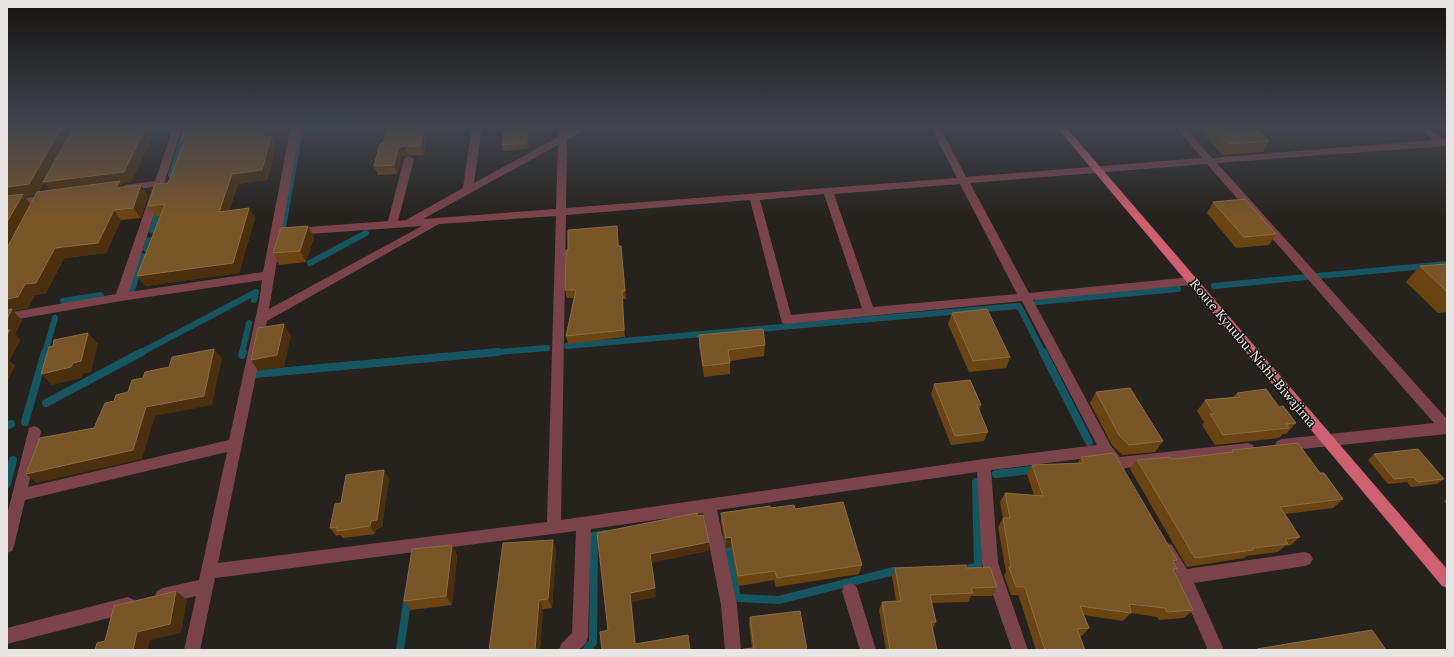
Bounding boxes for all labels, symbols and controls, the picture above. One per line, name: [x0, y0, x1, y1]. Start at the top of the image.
street label: Route Kyuubu-Nishi-Biwajima: [1187, 276, 1320, 430]

